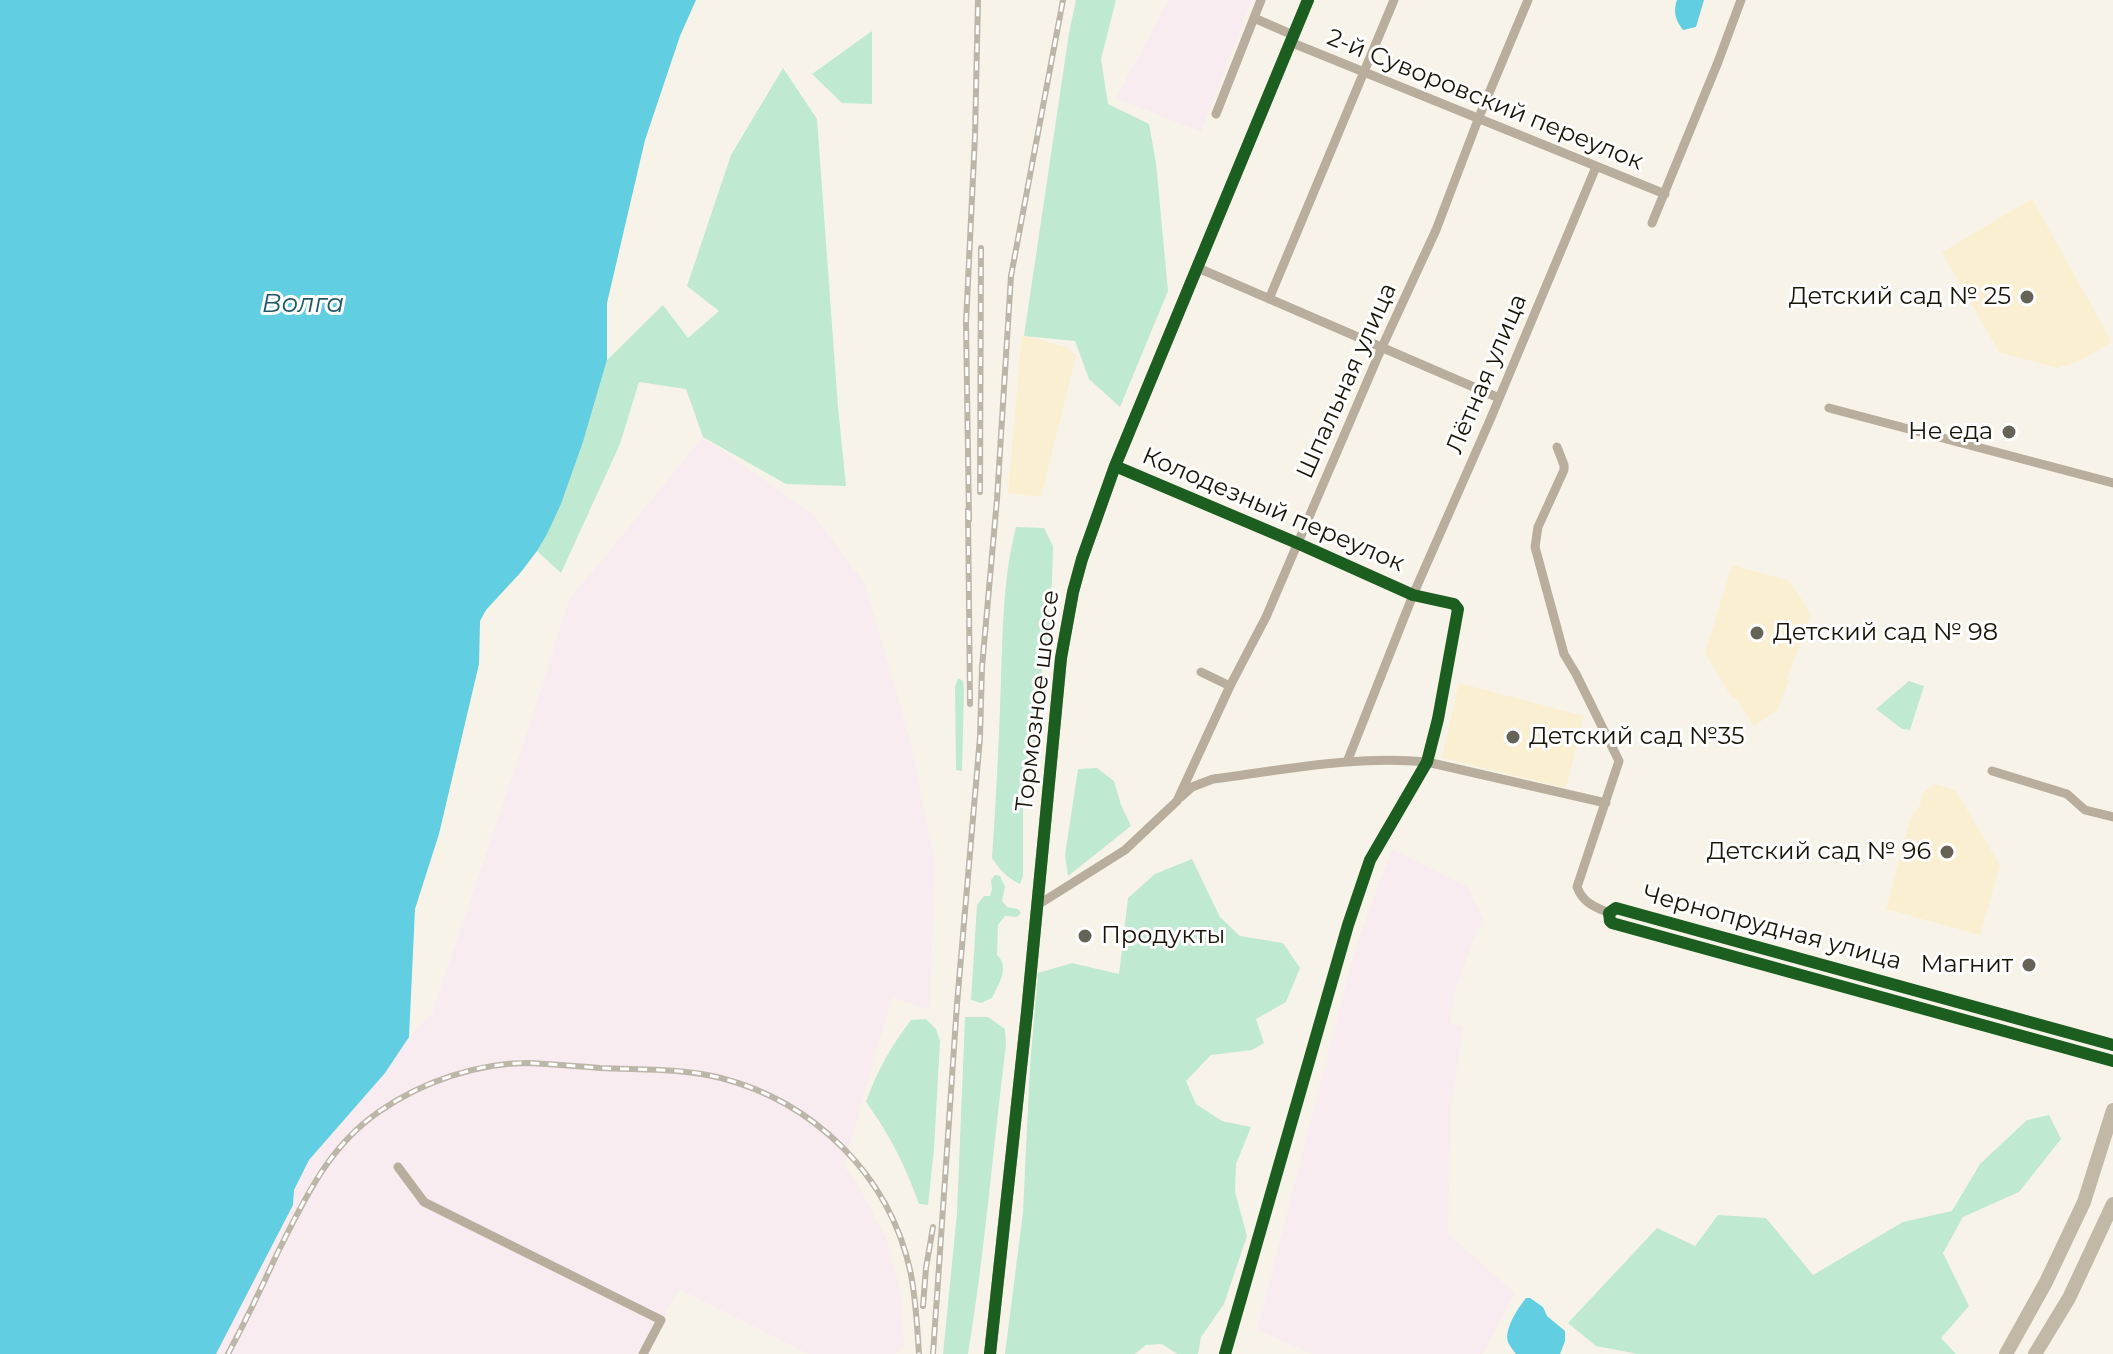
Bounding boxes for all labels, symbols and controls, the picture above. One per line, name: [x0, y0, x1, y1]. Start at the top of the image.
street label: 2-й Суворовский переулок: [1323, 23, 1647, 177]
street label: Шпальная улица: [1291, 279, 1403, 483]
place label: Детский сад № 25: [1789, 283, 2011, 311]
water label: Волга: [262, 288, 344, 320]
marker: Детский сад № 25: [2018, 288, 2036, 306]
street label: Лётная улица: [1440, 290, 1534, 458]
place label: Не еда: [1908, 418, 1993, 446]
marker: Не еда: [2000, 423, 2018, 441]
street label: Колодезный переулок: [1138, 442, 1408, 578]
street label: Тормозное шоссе: [1010, 589, 1066, 813]
place label: Детский сад № 98: [1773, 619, 1998, 647]
marker: Детский сад № 98: [1748, 624, 1766, 642]
place label: Детский сад №35: [1529, 723, 1745, 751]
marker: Детский сад №35: [1504, 728, 1522, 746]
place label: Детский сад № 96: [1707, 838, 1931, 866]
marker: Детский сад № 96: [1938, 843, 1956, 861]
street label: Чернопрудная улица: [1640, 880, 1904, 976]
place label: Продукты: [1101, 922, 1225, 950]
marker: Продукты: [1076, 927, 1094, 945]
place label: Магнит: [1920, 951, 2013, 979]
marker: Магнит: [2020, 956, 2038, 974]

